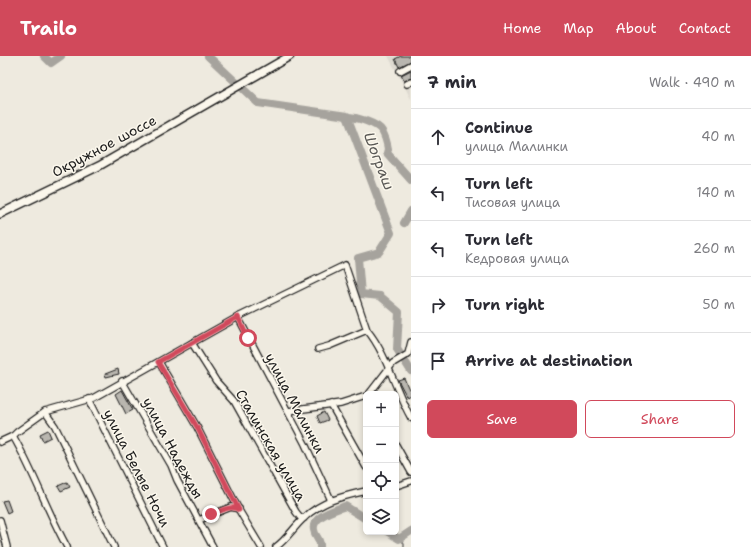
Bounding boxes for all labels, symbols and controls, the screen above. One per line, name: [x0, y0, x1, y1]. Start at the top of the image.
text: Trailo: [20, 16, 77, 41]
text: Home: [503, 19, 542, 37]
text: Map: [564, 19, 594, 37]
text: About: [616, 19, 657, 37]
text: Contact: [679, 19, 731, 37]
text: 7 min: [427, 71, 477, 93]
text: Walk · 490 m: [649, 74, 735, 91]
street label: Окружное шоссе: [49, 111, 159, 181]
text: Continue: [465, 118, 533, 138]
icon: ahead: [427, 126, 449, 148]
text: 40 m: [701, 128, 735, 145]
water label: Шограш: [359, 129, 399, 193]
text: улица Малинки: [465, 138, 568, 155]
text: Turn left: [465, 174, 533, 194]
icon: left: [427, 182, 449, 204]
text: 140 m: [696, 184, 735, 201]
text: Тисовая улица: [465, 194, 560, 211]
text: Turn left: [465, 230, 533, 250]
icon: left: [427, 238, 449, 260]
text: 260 m: [693, 240, 735, 257]
text: Кедровая улица: [465, 250, 569, 267]
icon: right: [427, 294, 449, 316]
text: Turn right: [465, 295, 545, 315]
text: 50 m: [702, 296, 735, 313]
route start: [239, 329, 257, 347]
street label: улица Малинки: [261, 350, 329, 456]
icon: arrive: [427, 350, 449, 372]
text: Arrive at destination: [465, 351, 633, 371]
street label: Сталинская улица: [232, 386, 310, 504]
map controls: [363, 391, 399, 535]
button: +: [363, 391, 399, 427]
street label: улица Надежды: [139, 394, 207, 502]
button: Save: [427, 400, 577, 438]
button: Share: [585, 400, 735, 438]
street label: улица Белые Ночи: [100, 406, 174, 530]
button: −: [363, 427, 399, 463]
button: locate: [363, 463, 399, 499]
button: layers: [363, 499, 399, 535]
route end: [202, 505, 220, 523]

